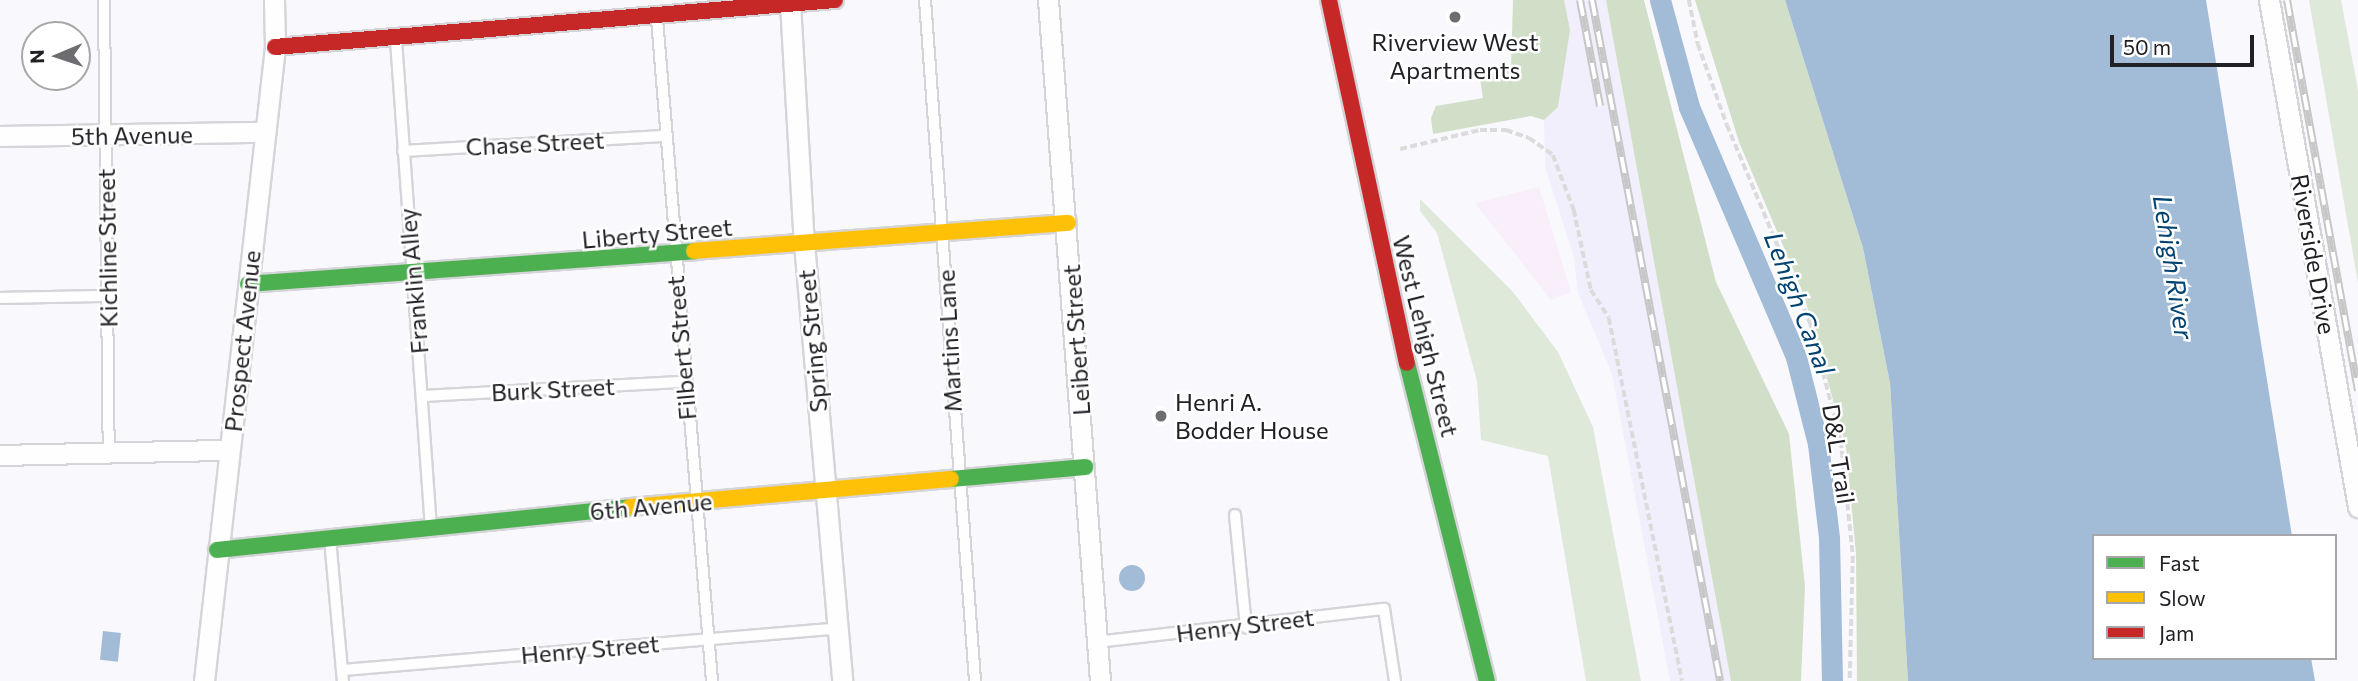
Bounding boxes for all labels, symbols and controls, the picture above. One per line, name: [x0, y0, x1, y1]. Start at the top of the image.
marker: Riverview West Apartments: [1447, 9, 1463, 25]
north arrow: [21, 21, 91, 91]
scale bar: [2113, 21, 2256, 65]
place label: Riverview West Apartments: [1371, 28, 1539, 84]
text: 50 m: [2123, 34, 2171, 59]
text: N: [25, 49, 48, 64]
street label: 5th Avenue: [71, 120, 193, 150]
street label: Chase Street: [465, 125, 605, 161]
street label: Kichline Street: [91, 168, 123, 328]
street label: Riverside Drive: [2286, 172, 2342, 336]
water label: Lehigh River: [2147, 193, 2201, 341]
street label: Franklin Alley: [392, 207, 434, 355]
street label: Liberty Street: [581, 212, 733, 254]
water label: Lehigh Canal: [1758, 227, 1842, 379]
street label: West Lehigh Street: [1387, 232, 1465, 440]
street label: Prospect Avenue: [218, 249, 266, 433]
street label: Leibert Street: [1056, 264, 1096, 416]
street label: Spring Street: [791, 268, 833, 414]
street label: Martins Lane: [931, 269, 967, 413]
street label: Filbert Street: [660, 275, 702, 421]
street label: Burk Street: [490, 371, 616, 407]
place label: Henri A. Bodder House: [1175, 388, 1329, 444]
street label: D&L Trail: [1817, 402, 1861, 506]
marker: Henri A. Bodder House: [1153, 408, 1169, 424]
street label: 6th Avenue: [589, 486, 713, 526]
legend: [2092, 534, 2337, 660]
text: Fast: [2159, 550, 2200, 575]
text: Slow: [2159, 585, 2206, 610]
street label: Henry Street: [1174, 602, 1316, 648]
text: Jam: [2159, 620, 2194, 645]
street label: Henry Street: [520, 629, 660, 669]

